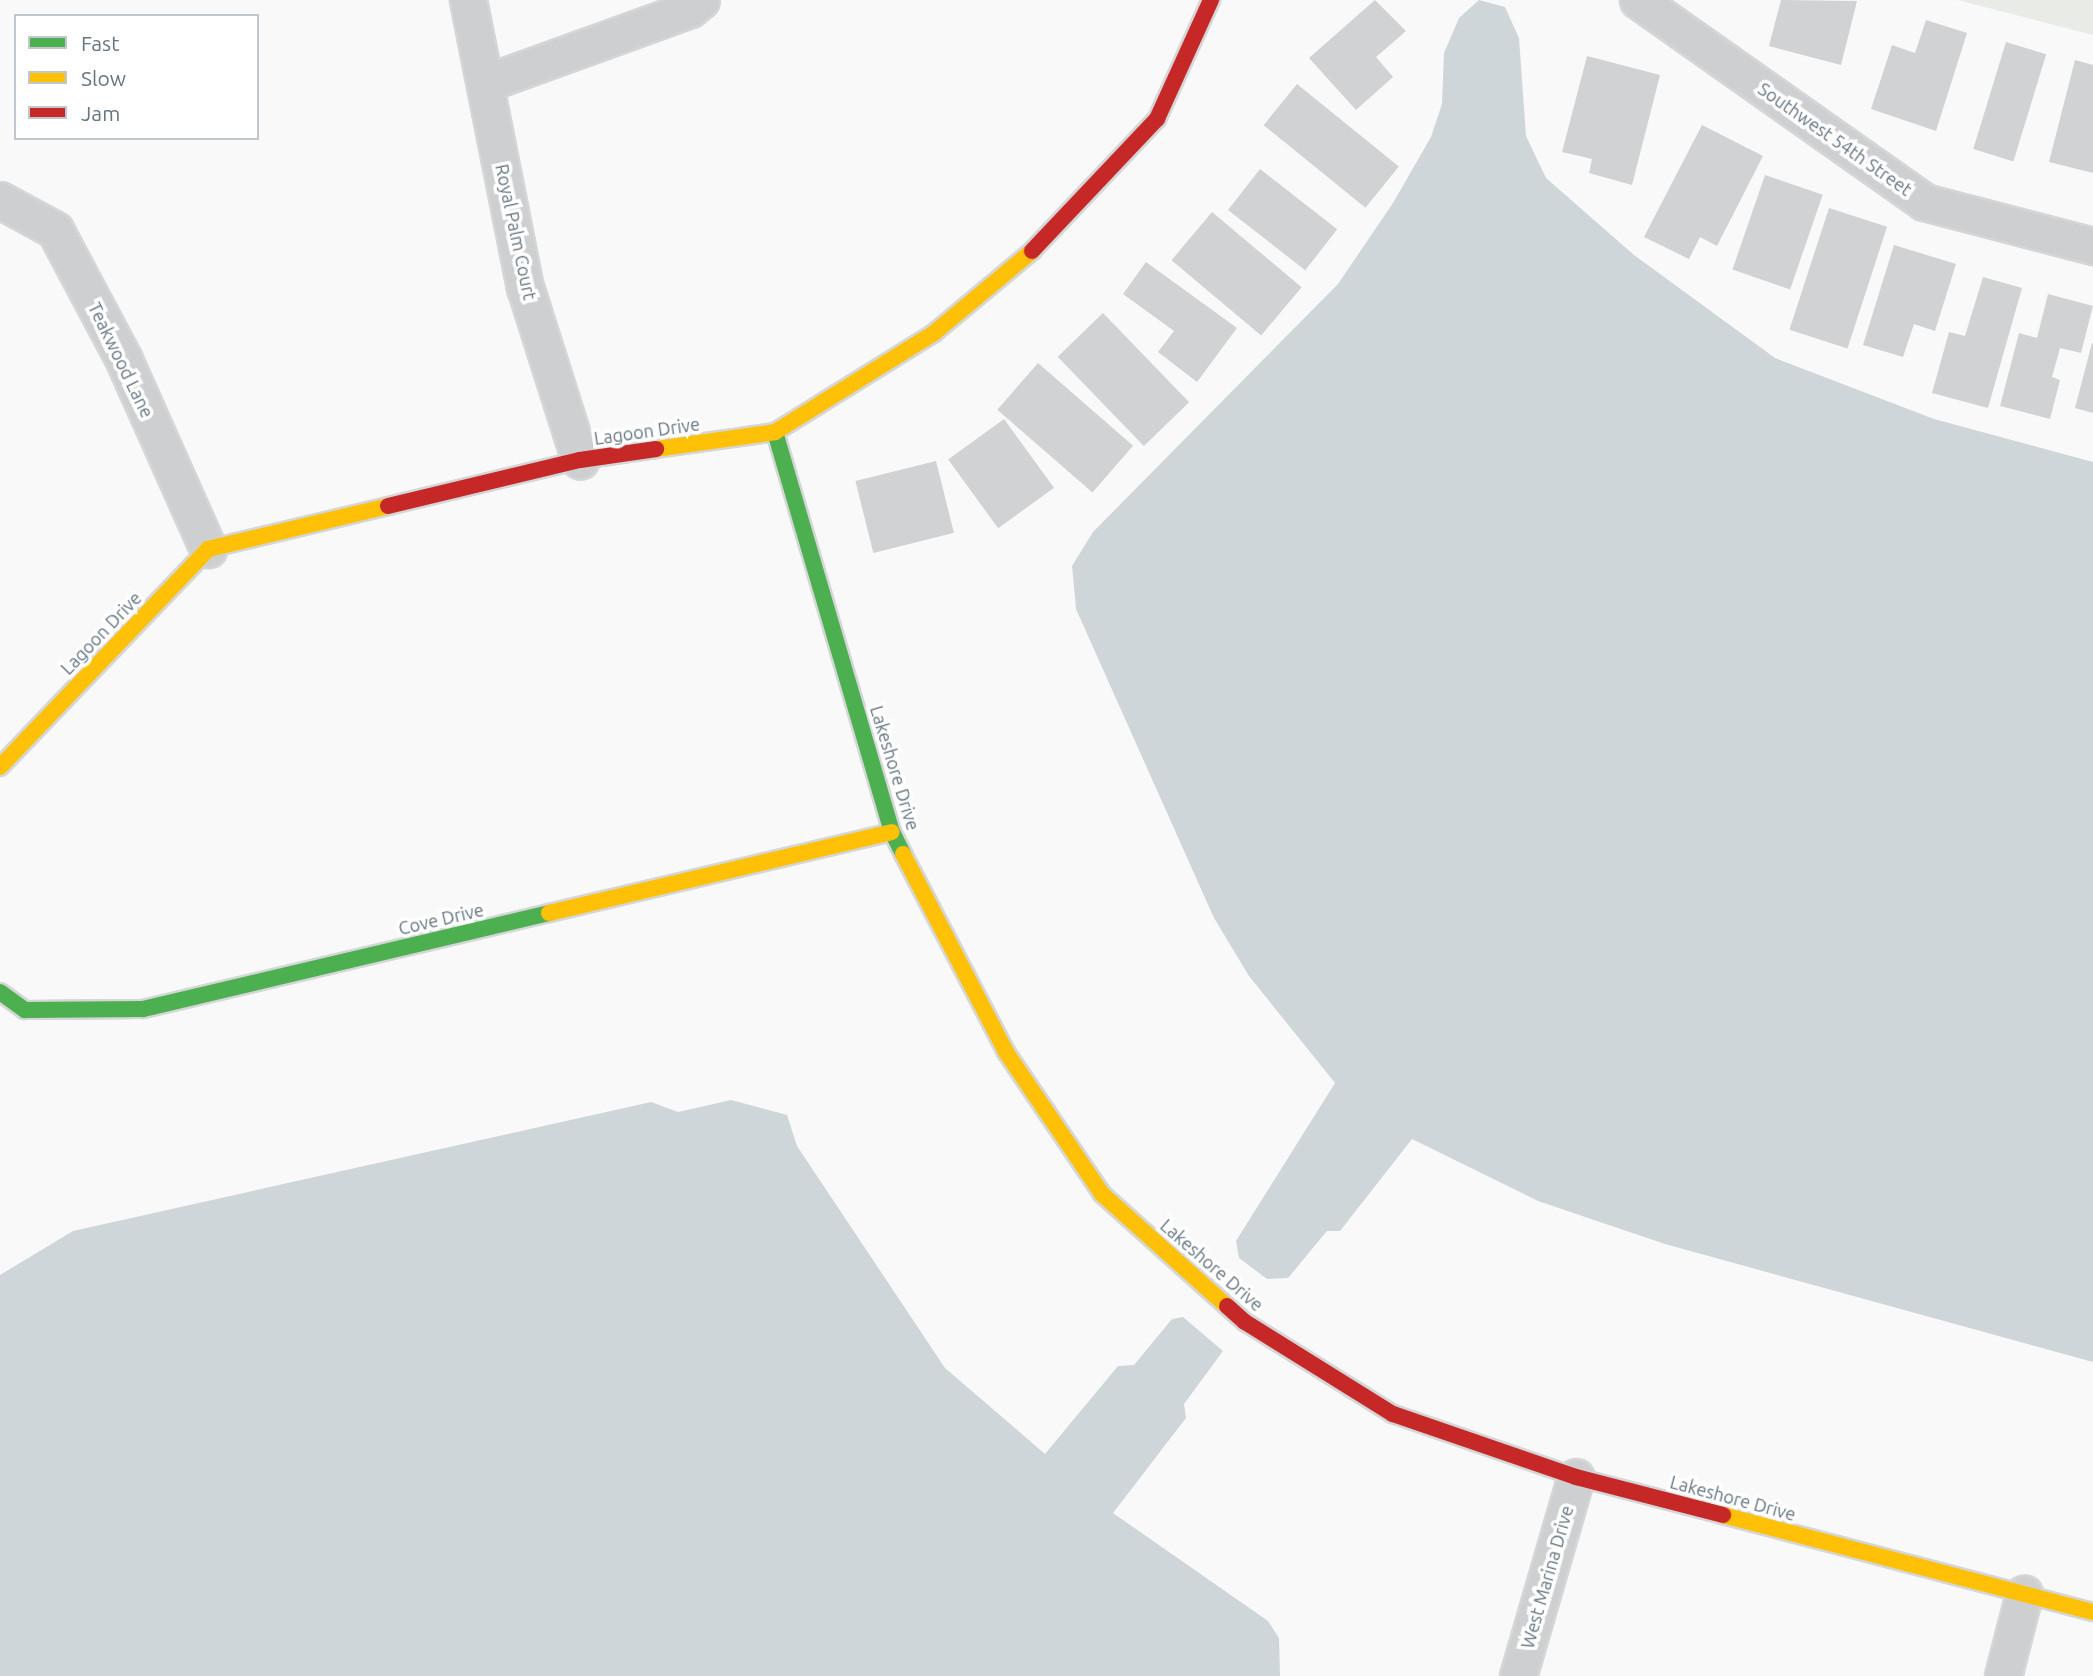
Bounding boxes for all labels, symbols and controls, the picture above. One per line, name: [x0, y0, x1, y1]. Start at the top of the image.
legend: [14, 14, 259, 140]
text: Fast: [81, 31, 119, 55]
text: Slow: [81, 66, 126, 90]
street label: Southwest 54th Street: [1754, 78, 1916, 200]
text: Jam: [81, 101, 120, 125]
street label: Royal Palm Court: [491, 162, 541, 302]
street label: Teakwood Lane: [84, 299, 158, 421]
street label: Lagoon Drive: [593, 413, 701, 449]
street label: Lagoon Drive: [56, 587, 146, 679]
street label: Lakeshore Drive: [866, 703, 924, 833]
street label: Cove Drive: [396, 899, 486, 939]
street label: Lakeshore Drive: [1156, 1214, 1268, 1316]
street label: Lakeshore Drive: [1668, 1471, 1798, 1525]
street label: West Marina Drive: [1516, 1503, 1578, 1651]

